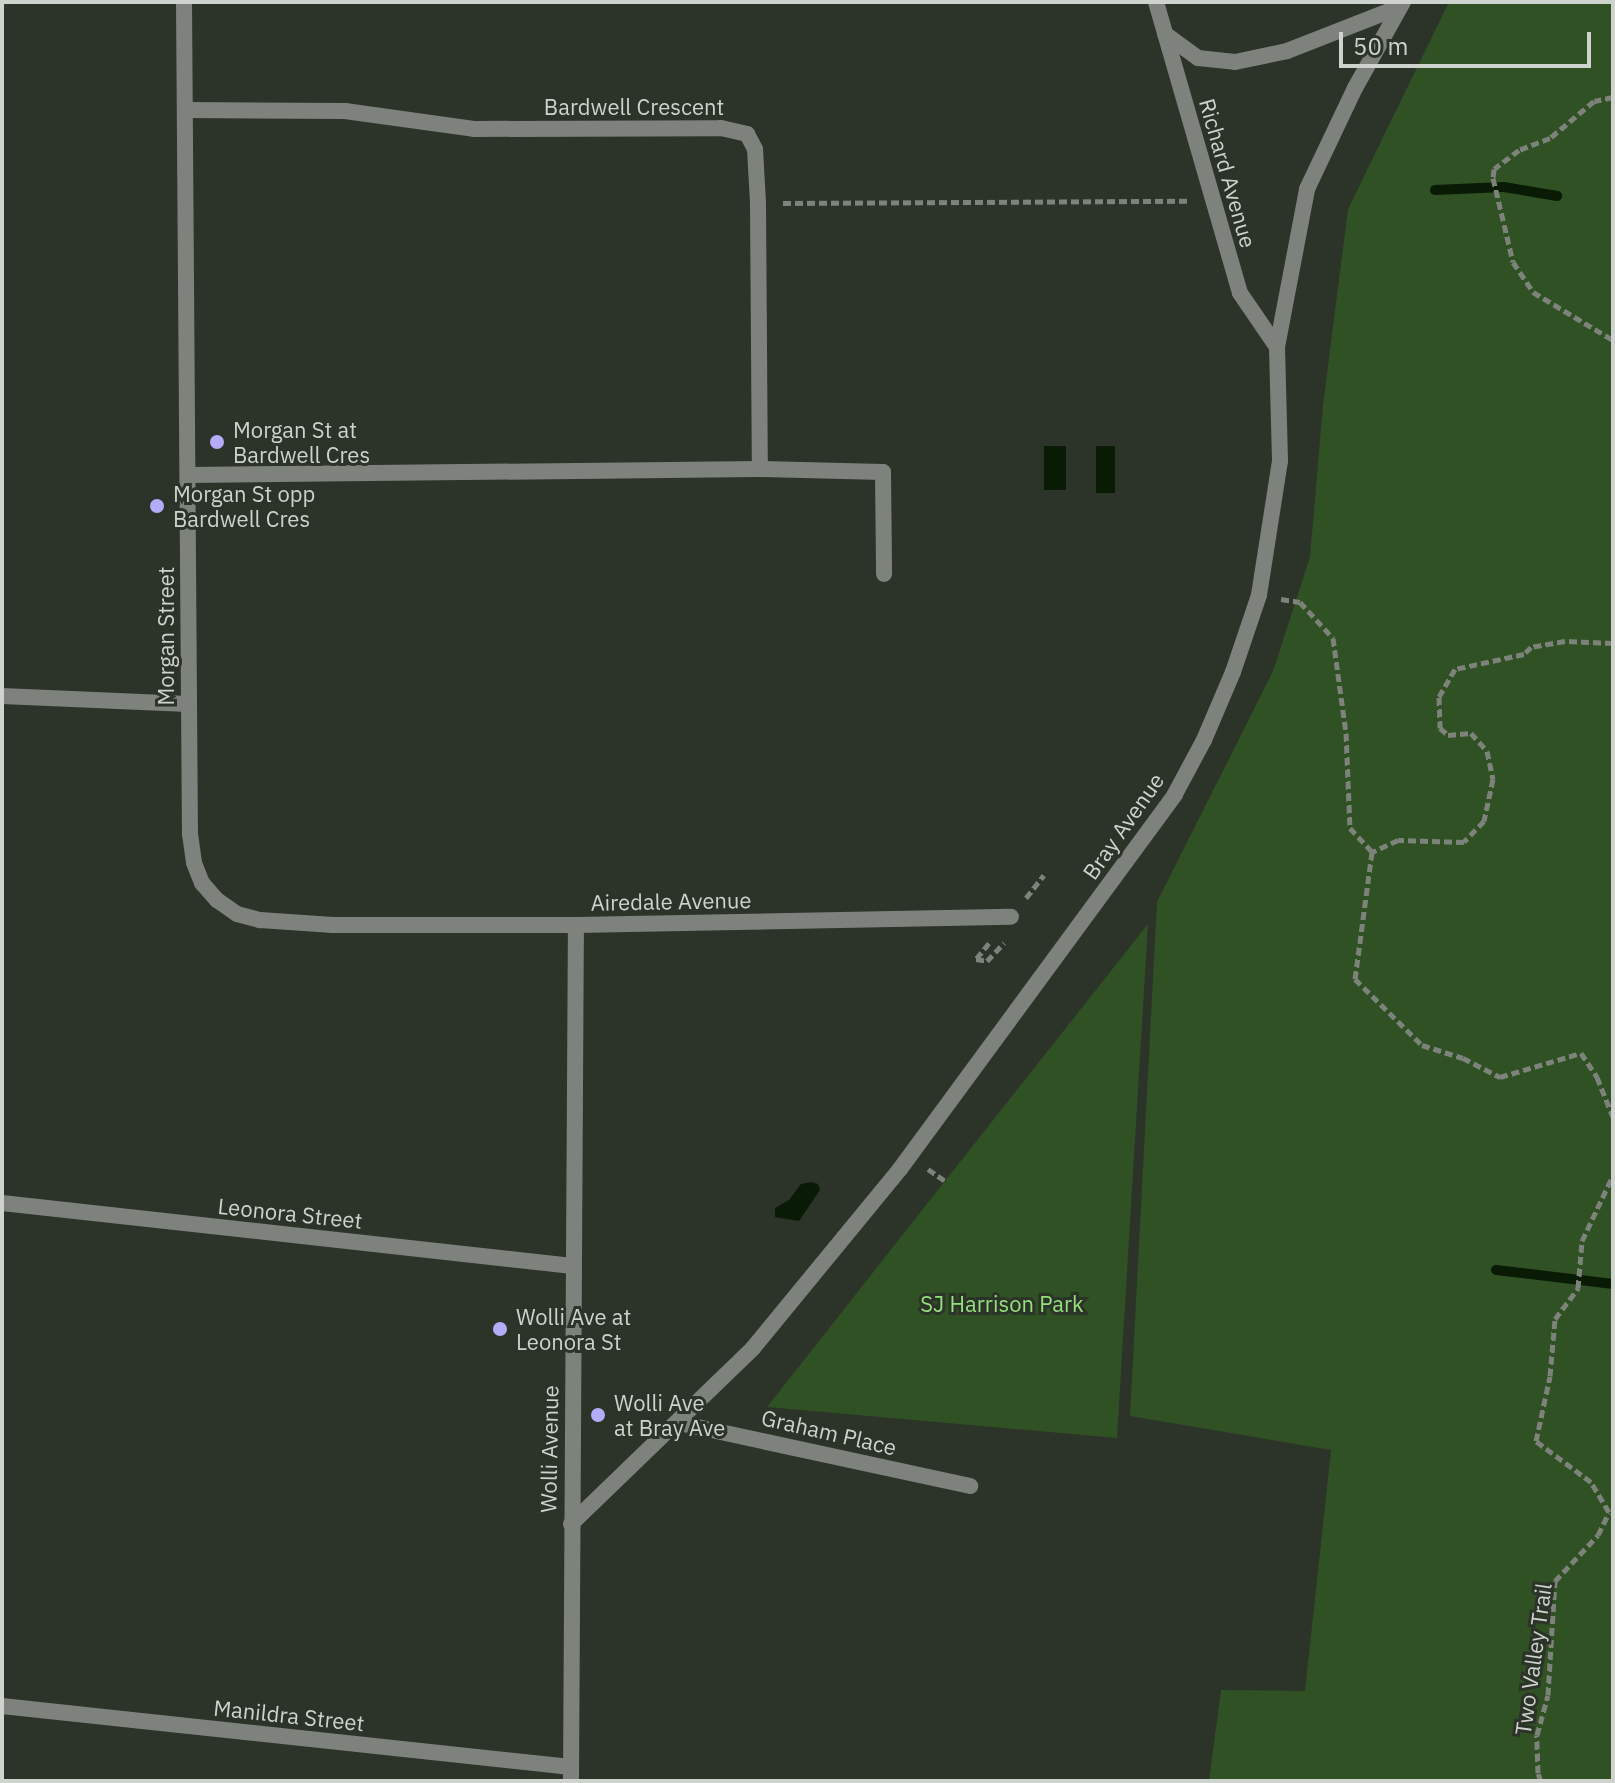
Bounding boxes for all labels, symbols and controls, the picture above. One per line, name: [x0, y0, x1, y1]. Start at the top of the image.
scale bar: [1343, 16, 1595, 66]
text: 50 m: [1353, 30, 1408, 62]
street label: Bardwell Crescent: [544, 94, 724, 120]
street label: Richard Avenue: [1194, 95, 1262, 251]
place label: Morgan St at Bardwell Cres: [233, 416, 370, 468]
marker: Morgan St at Bardwell Cres: [208, 433, 226, 451]
place label: Morgan St opp Bardwell Cres: [173, 480, 315, 532]
marker: Morgan St opp Bardwell Cres: [148, 497, 166, 515]
street label: Morgan Street: [153, 566, 179, 706]
street label: Bray Avenue: [1077, 768, 1169, 884]
street label: Airedale Avenue: [590, 886, 752, 916]
street label: Leonora Street: [216, 1192, 364, 1234]
park label: SJ Harrison Park: [920, 1291, 1084, 1317]
place label: Wolli Ave at Leonora St: [516, 1303, 631, 1354]
marker: Wolli Ave at Leonora St: [491, 1320, 509, 1338]
street label: Wolli Avenue: [535, 1385, 563, 1513]
place label: Wolli Ave at Bray Ave: [614, 1389, 725, 1440]
street label: Graham Place: [759, 1404, 899, 1460]
marker: Wolli Ave at Bray Ave: [589, 1406, 607, 1424]
street label: Two Valley Trail: [1509, 1581, 1557, 1737]
street label: Manildra Street: [212, 1694, 366, 1736]

